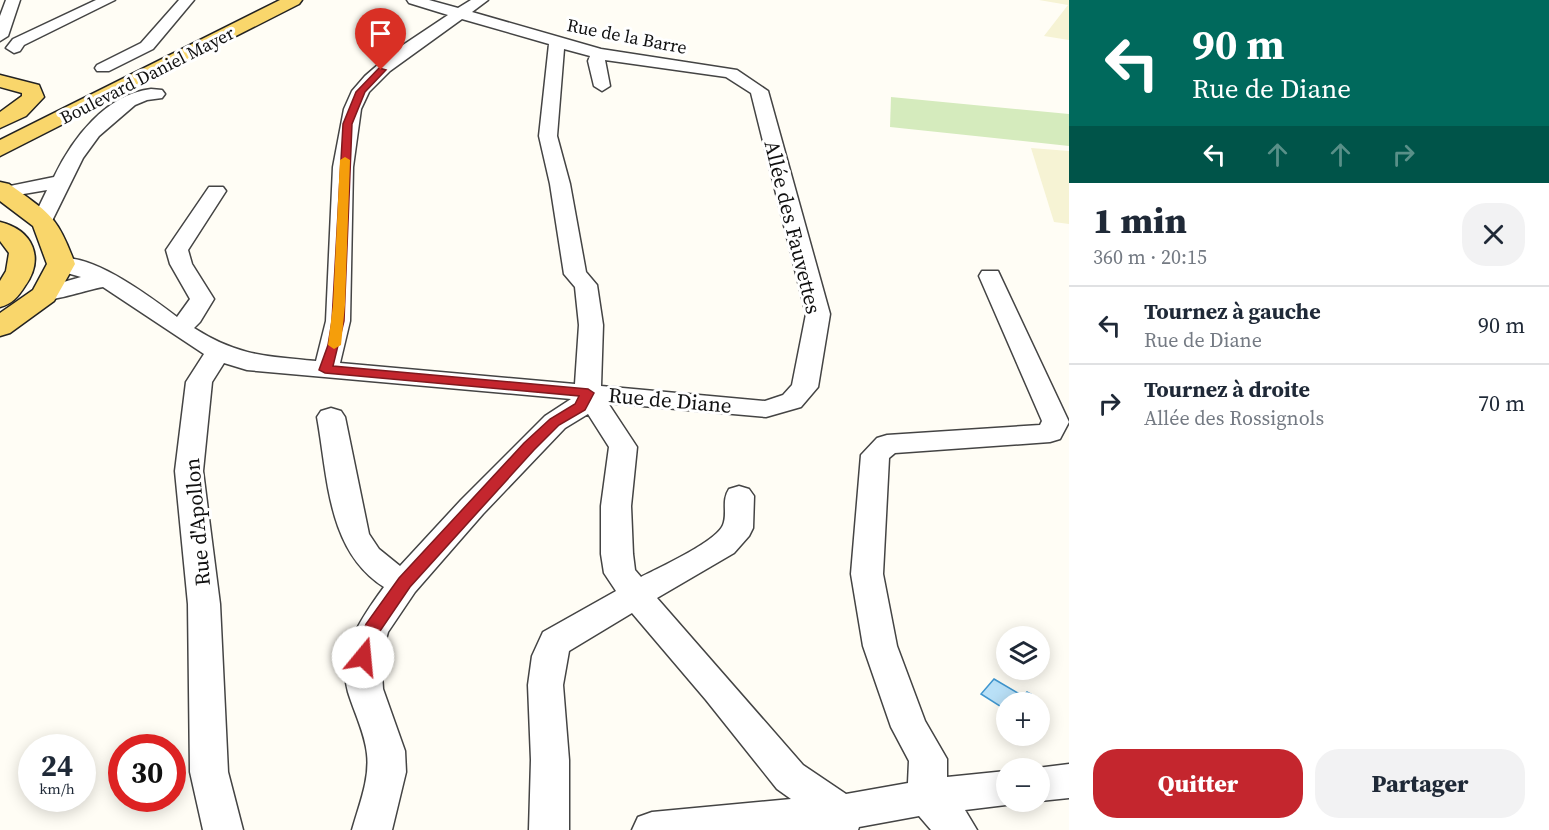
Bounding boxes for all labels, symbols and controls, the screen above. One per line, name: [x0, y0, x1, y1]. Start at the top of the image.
pin: [355, 8, 406, 70]
street label: Rue de la Barre: [565, 12, 689, 60]
text: 90 m: [1192, 15, 1285, 73]
icon: arrive: [364, 17, 397, 50]
street label: Boulevard Daniel Mayer: [55, 20, 239, 130]
icon: left: [1093, 24, 1171, 102]
text: Rue de Diane: [1192, 70, 1351, 107]
street label: Allée des Fauvettes: [757, 137, 829, 317]
icon: left: [1198, 138, 1231, 171]
icon: ahead: [1261, 138, 1294, 171]
icon: ahead: [1324, 138, 1357, 171]
icon: right: [1387, 138, 1420, 171]
text: 1 min: [1093, 196, 1187, 245]
button: close: [1462, 203, 1525, 266]
text: 360 m · 20:15: [1093, 243, 1207, 271]
text: Tournez à gauche: [1144, 296, 1321, 326]
icon: left: [1093, 309, 1126, 342]
text: 90 m: [1478, 310, 1525, 340]
text: Rue de Diane: [1144, 326, 1262, 354]
text: Tournez à droite: [1144, 374, 1310, 404]
street label: Rue de Diane: [607, 380, 733, 420]
icon: right: [1093, 387, 1126, 420]
text: 70 m: [1478, 388, 1525, 418]
text: Allée des Rossignols: [1144, 404, 1324, 432]
street label: Rue d'Apollon: [177, 457, 217, 587]
position arrow: [331, 625, 395, 689]
map controls: [996, 626, 1050, 812]
button: layers: [996, 626, 1050, 680]
button: +: [996, 692, 1050, 746]
speed limit sign: 30: [108, 734, 186, 812]
text: 24: [41, 745, 73, 786]
button: Quitter: [1093, 749, 1303, 818]
button: Partager: [1315, 749, 1525, 818]
button: −: [996, 758, 1050, 812]
text: km/h: [39, 778, 75, 799]

